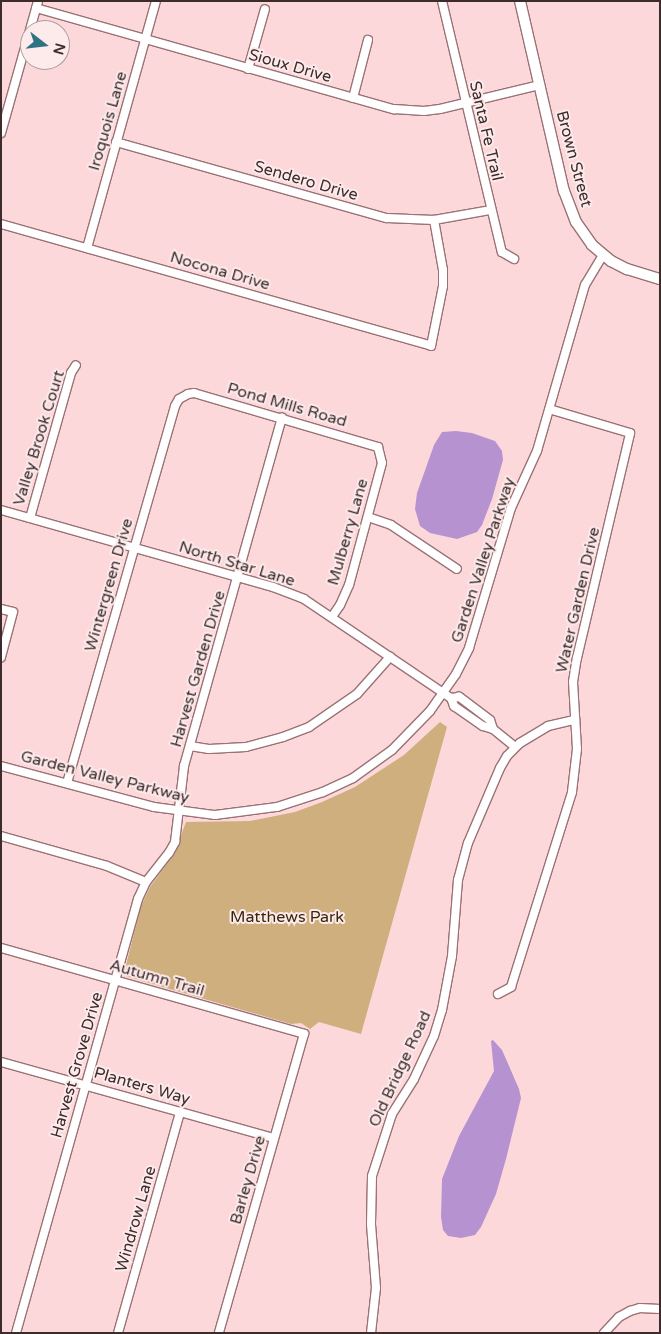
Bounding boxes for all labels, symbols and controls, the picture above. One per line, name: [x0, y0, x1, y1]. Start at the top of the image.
north arrow: [20, 20, 70, 70]
text: N: [49, 41, 69, 57]
street label: Sioux Drive: [246, 45, 334, 87]
street label: Iroquois Lane: [85, 69, 131, 173]
street label: Santa Fe Trail: [465, 79, 507, 183]
street label: Brown Street: [552, 109, 596, 209]
street label: Sendero Drive: [252, 157, 360, 205]
street label: Nocona Drive: [168, 248, 272, 294]
street label: Valley Brook Court: [9, 368, 69, 508]
street label: Pond Mills Road: [225, 379, 349, 431]
street label: Garden Valley Parkway: [447, 475, 519, 645]
street label: Mulberry Lane: [324, 476, 372, 588]
street label: Wintergreen Drive: [81, 516, 137, 654]
street label: Water Garden Drive: [552, 525, 604, 675]
street label: North Star Lane: [177, 537, 297, 591]
street label: Harvest Garden Drive: [166, 589, 230, 749]
street label: Garden Valley Parkway: [19, 747, 191, 807]
park label: Matthews Park: [230, 907, 344, 927]
street label: Autumn Trail: [107, 955, 207, 1001]
street label: Harvest Grove Drive: [47, 990, 107, 1140]
street label: Old Bridge Road: [365, 1008, 435, 1130]
street label: Planters Way: [92, 1063, 192, 1109]
street label: Barley Drive: [226, 1133, 270, 1227]
street label: Windrow Lane: [112, 1164, 160, 1274]

